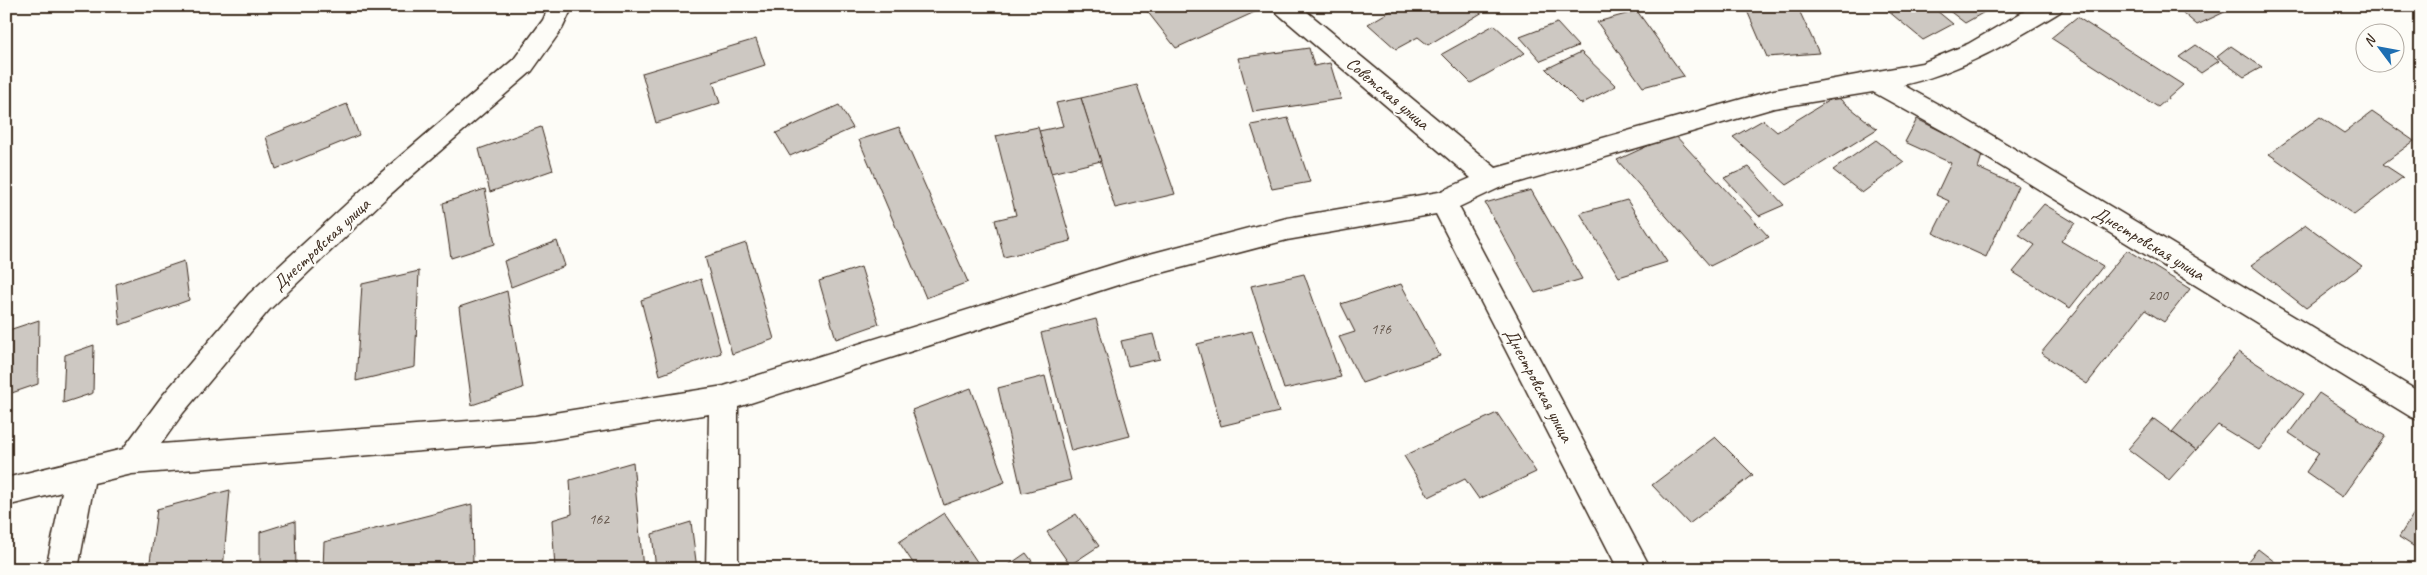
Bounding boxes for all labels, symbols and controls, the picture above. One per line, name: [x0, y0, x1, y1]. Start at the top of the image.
north arrow: [2354, 22, 2404, 72]
text: N: [2360, 31, 2380, 50]
street label: Советская улица: [1342, 52, 1435, 135]
street label: Днестровская улица: [268, 192, 375, 295]
street label: Днестровская улица: [2090, 201, 2209, 285]
house number: 200: [2148, 286, 2169, 305]
house number: 176: [1371, 320, 1392, 339]
street label: Днестровская улица: [1500, 324, 1579, 447]
house number: 162: [589, 510, 610, 529]

